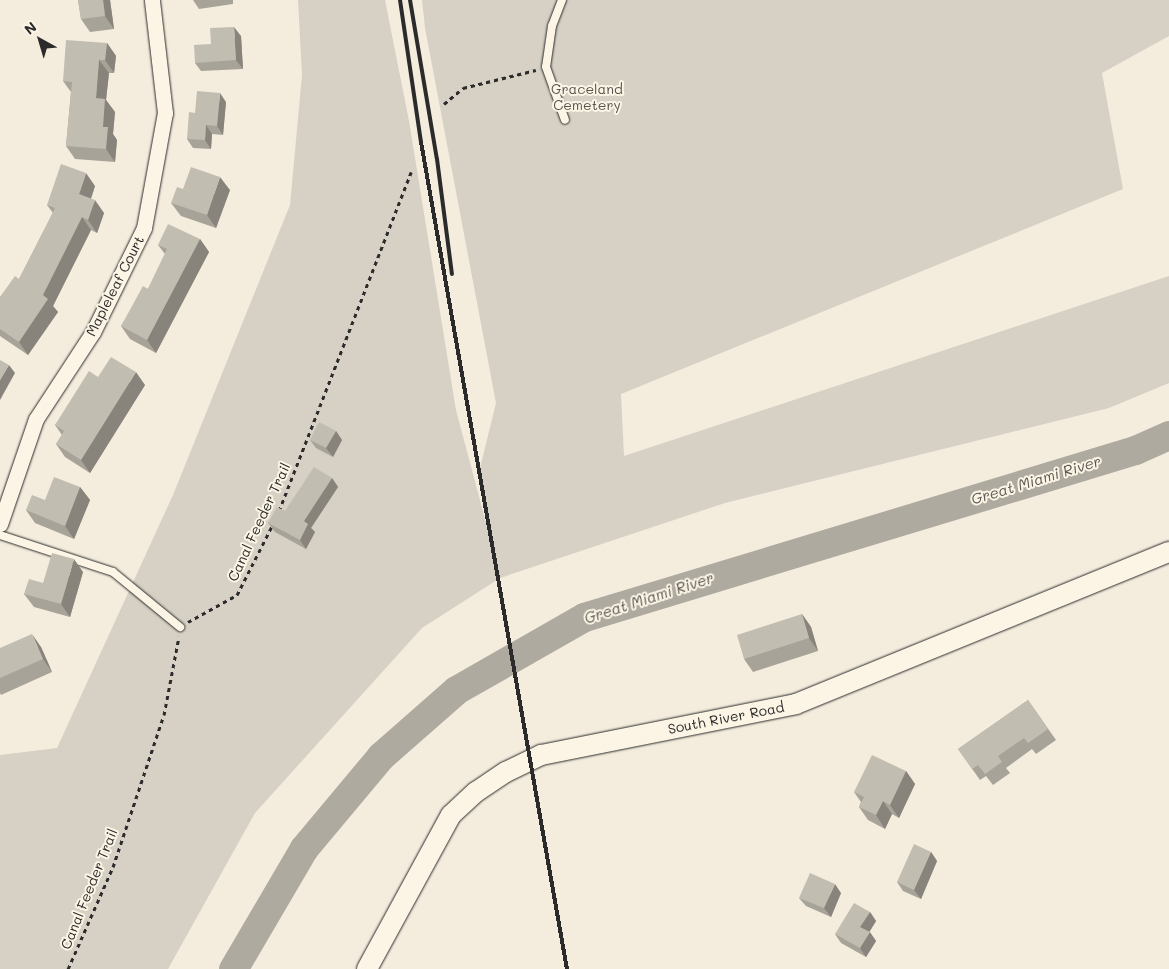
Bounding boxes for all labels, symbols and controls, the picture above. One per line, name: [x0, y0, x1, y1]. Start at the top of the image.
north arrow: [15, 15, 65, 65]
text: N: [20, 17, 40, 39]
park label: Graceland Cemetery: [551, 81, 623, 114]
street label: Mapleleaf Court: [82, 233, 148, 339]
water label: Great Miami River: [969, 452, 1103, 508]
street label: Canal Feeder Trail: [224, 460, 294, 584]
water label: Great Miami River: [582, 569, 716, 627]
street label: South River Road: [666, 698, 786, 738]
street label: Canal Feeder Trail: [57, 826, 121, 952]

